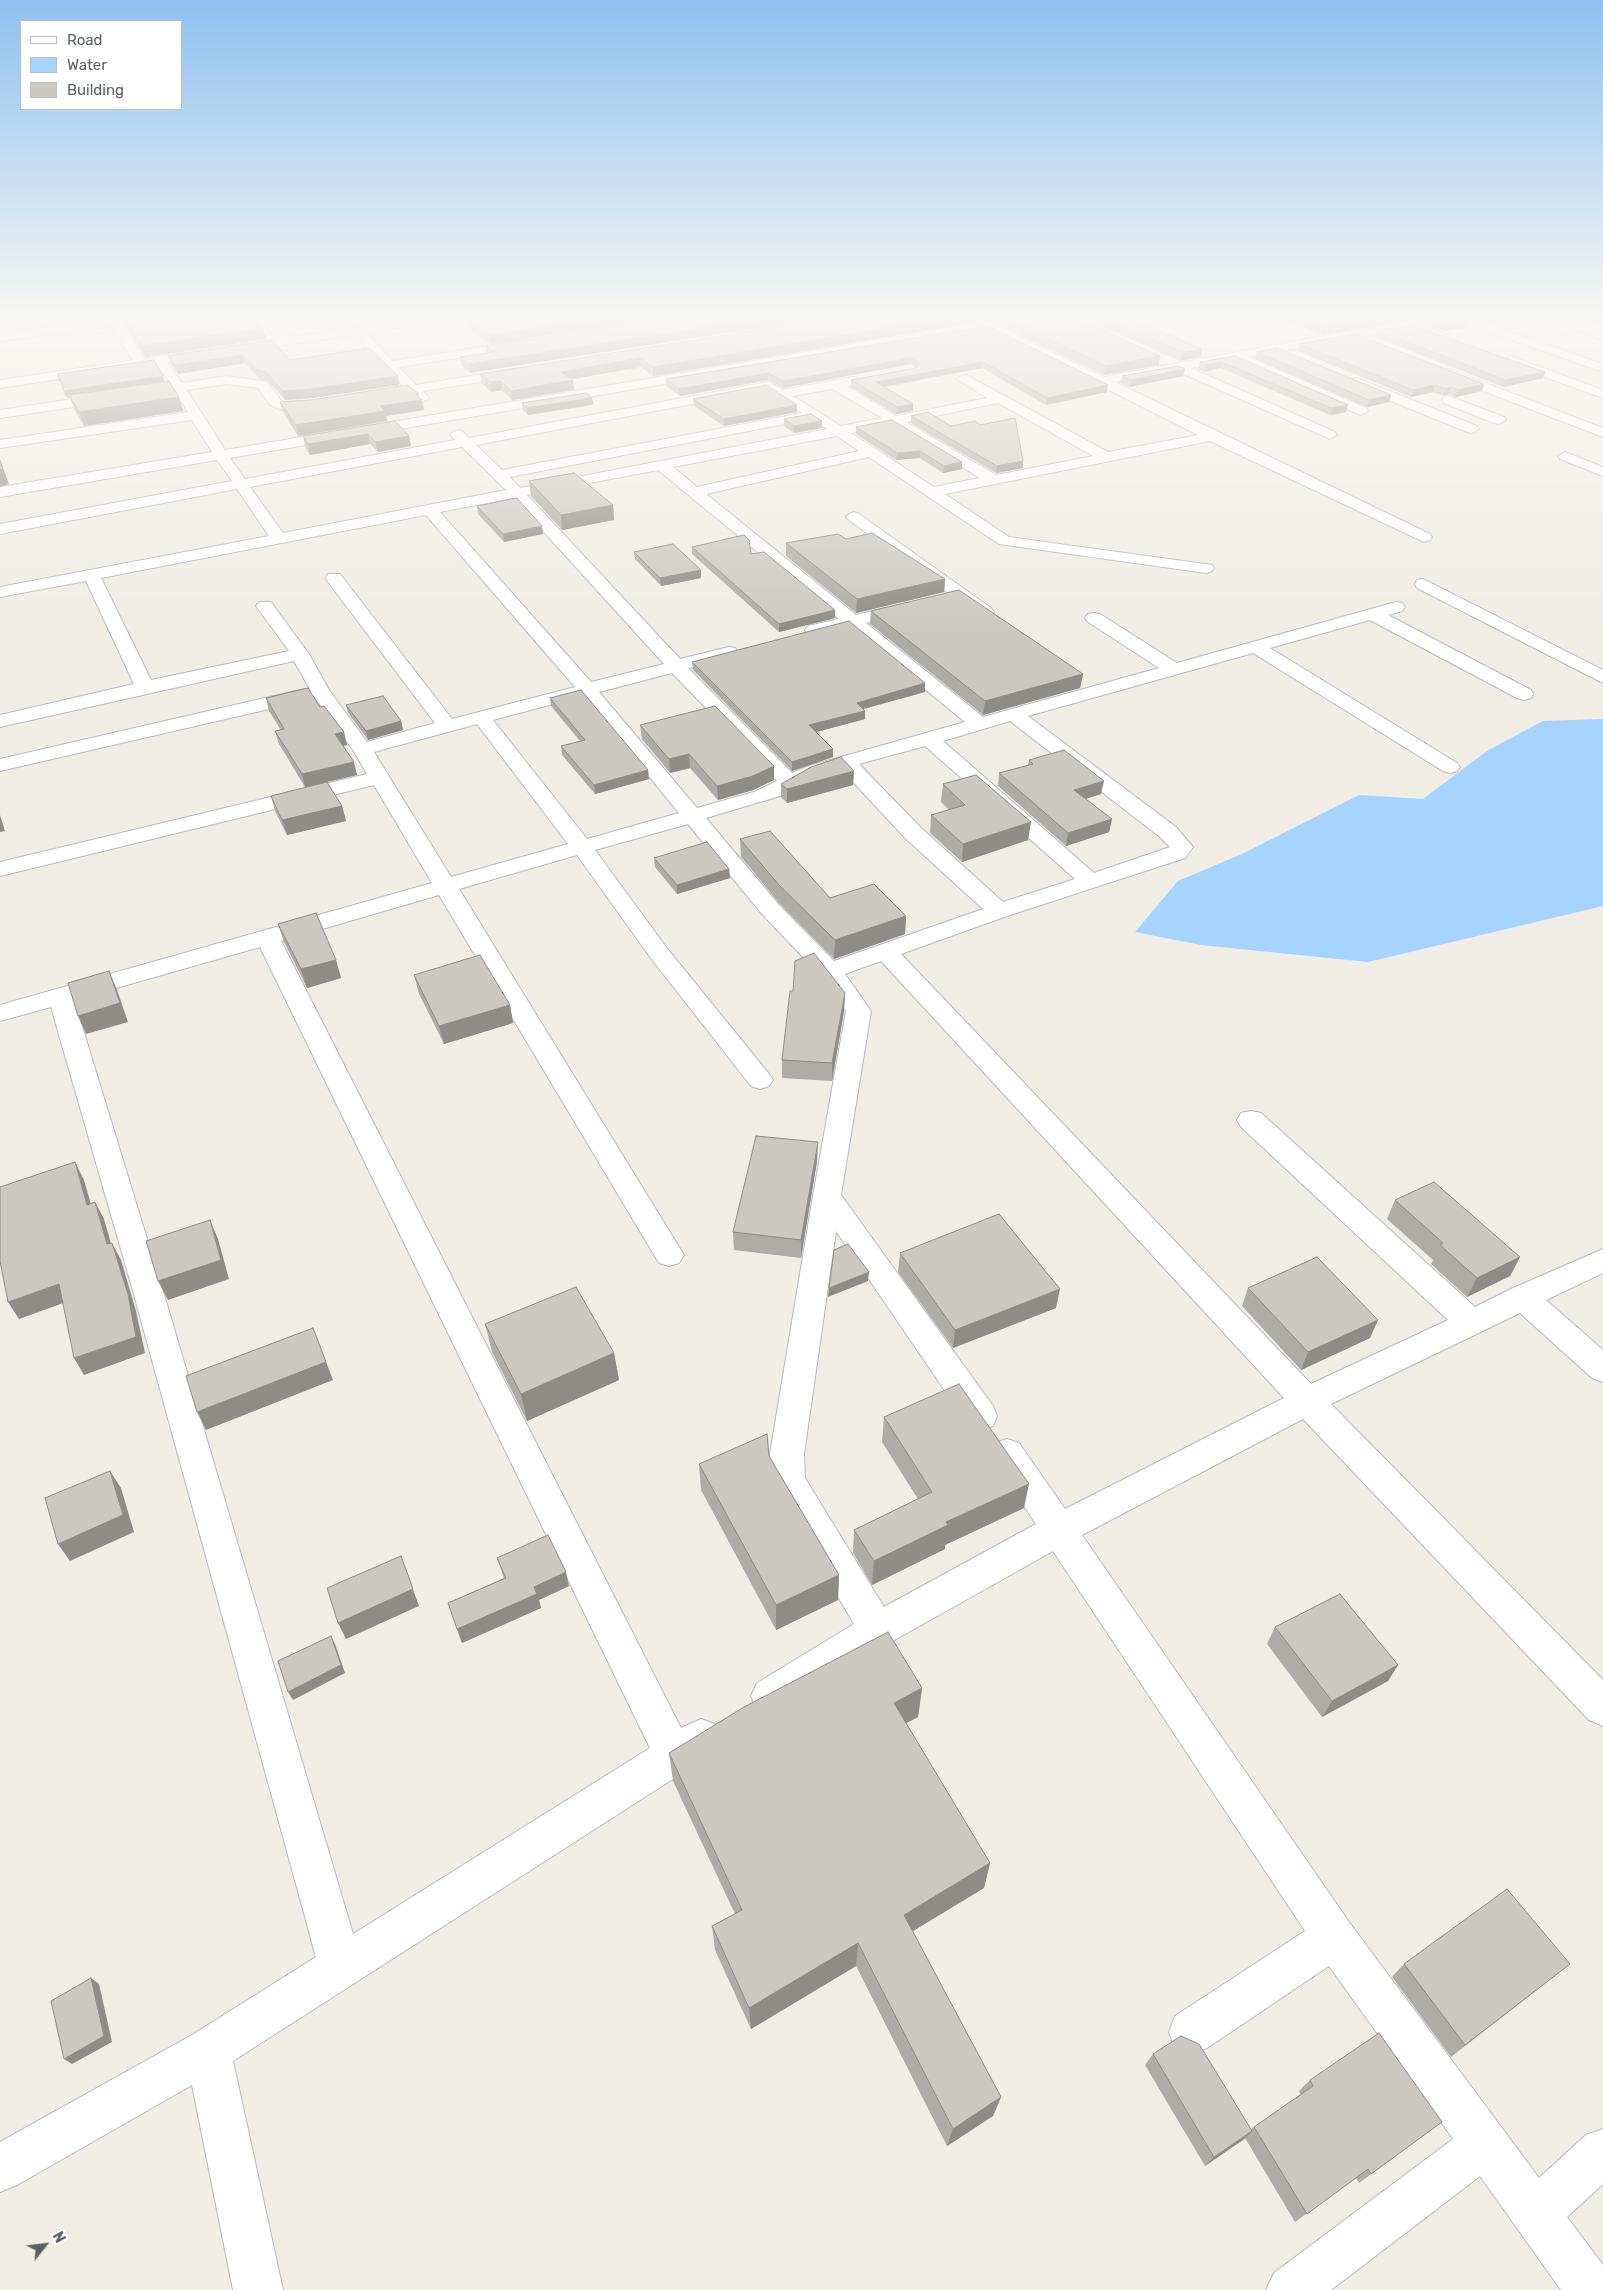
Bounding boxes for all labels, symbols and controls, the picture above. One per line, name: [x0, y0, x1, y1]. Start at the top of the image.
legend: [20, 20, 182, 110]
text: Road: [67, 31, 103, 49]
text: Water: [67, 56, 107, 74]
text: Building: [67, 81, 124, 99]
north arrow: [20, 2220, 70, 2270]
text: N: [49, 2229, 68, 2246]

